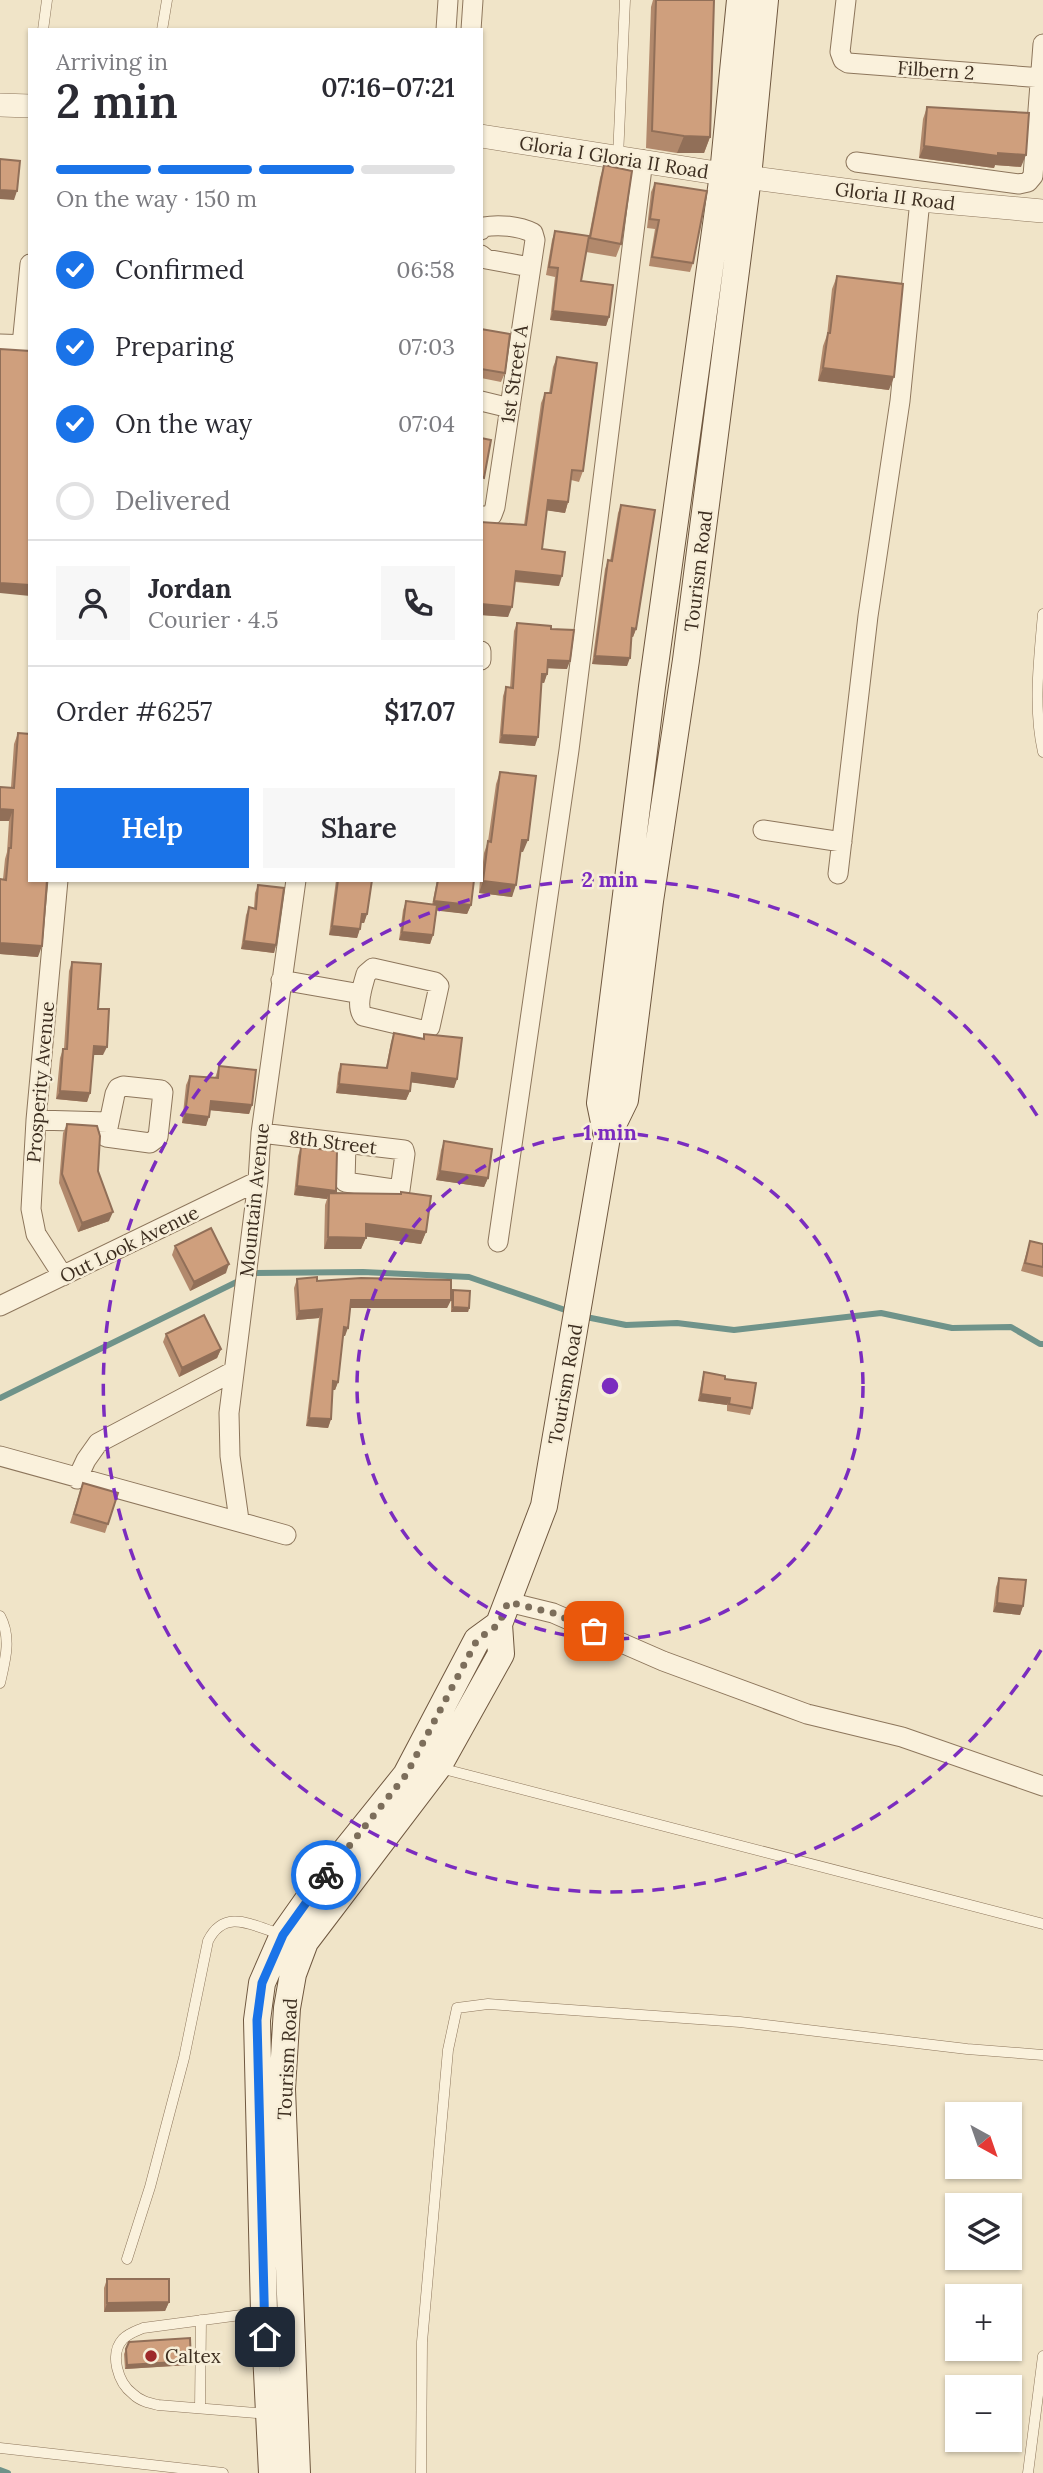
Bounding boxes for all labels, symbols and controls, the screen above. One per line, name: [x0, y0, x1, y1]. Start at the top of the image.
text: Arriving in: [56, 47, 168, 76]
street label: Filbern 2: [897, 55, 975, 85]
text: 07:16–07:21: [321, 71, 455, 104]
text: 2 min: [56, 72, 178, 131]
street label: Gloria I Gloria II Road: [518, 130, 710, 184]
street label: Gloria II Road: [834, 177, 956, 215]
text: On the way · 150 m: [56, 184, 257, 213]
icon: check: [56, 251, 94, 289]
text: Confirmed: [115, 253, 244, 286]
text: 06:58: [396, 255, 455, 284]
street label: 1st Street A: [495, 322, 533, 425]
icon: check: [56, 328, 94, 366]
text: Preparing: [115, 330, 234, 363]
text: 07:03: [398, 332, 455, 361]
icon: check: [56, 405, 94, 443]
text: On the way: [115, 407, 252, 440]
text: 07:04: [398, 409, 455, 438]
text: Delivered: [115, 484, 231, 517]
street label: Tourism Road: [679, 509, 717, 633]
button: person: [56, 566, 130, 640]
button: phone: [381, 566, 455, 640]
text: Jordan: [148, 572, 232, 605]
text: Courier · 4.5: [148, 605, 279, 634]
text: Order #6257: [56, 695, 212, 728]
text: $17.07: [384, 695, 455, 728]
button: Help: [56, 788, 249, 868]
button: Share: [263, 788, 455, 868]
text: 2 min: [582, 866, 638, 893]
street label: Prosperity Avenue: [21, 1000, 59, 1164]
text: 1 min: [583, 1119, 637, 1146]
street label: Mountain Avenue: [234, 1122, 274, 1278]
street label: 8th Street: [288, 1125, 379, 1159]
street label: Out Look Avenue: [56, 1200, 202, 1288]
street label: Tourism Road: [543, 1322, 587, 1446]
centre of rings: [598, 1374, 622, 1398]
pin: [564, 1601, 624, 1661]
icon: bag: [575, 1612, 613, 1650]
courier: [291, 1840, 361, 1910]
icon: bike: [307, 1856, 345, 1894]
street label: Tourism Road: [272, 1997, 302, 2121]
north arrow: [945, 2102, 1022, 2179]
map controls: [945, 2102, 1022, 2452]
button: layers: [945, 2193, 1022, 2270]
button: +: [945, 2284, 1022, 2361]
pin: [235, 2307, 295, 2367]
icon: home: [246, 2318, 284, 2356]
place label: Caltex: [165, 2344, 221, 2368]
marker: Caltex: [143, 2348, 159, 2364]
button: −: [945, 2375, 1022, 2452]

